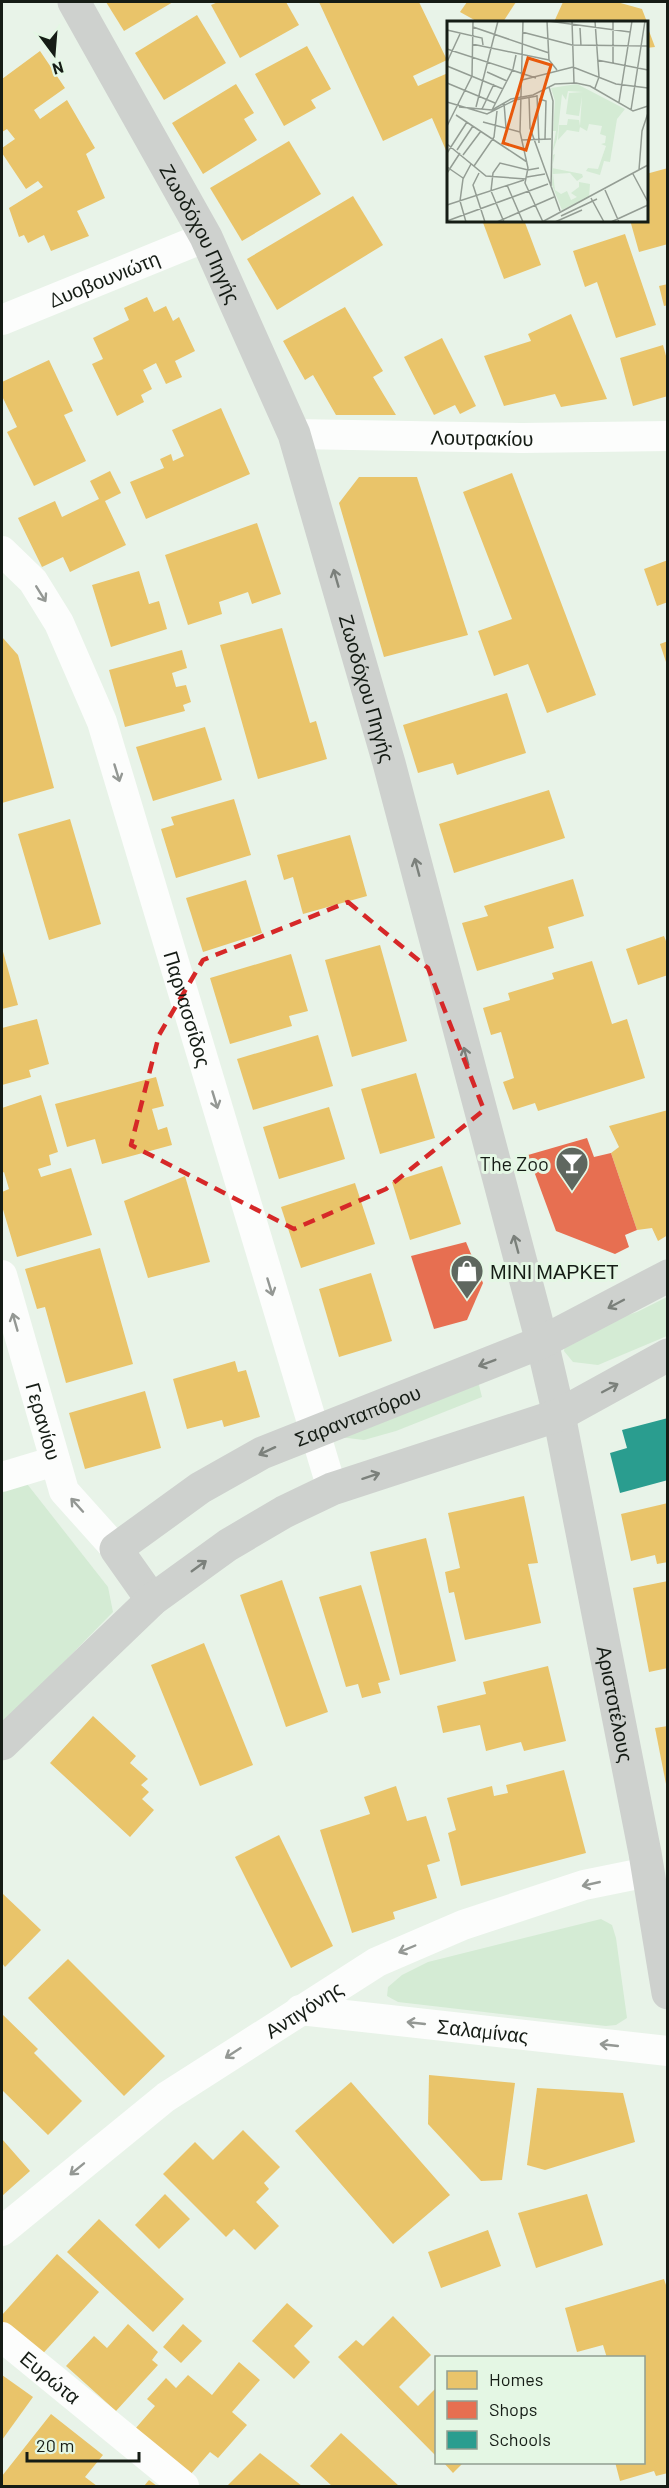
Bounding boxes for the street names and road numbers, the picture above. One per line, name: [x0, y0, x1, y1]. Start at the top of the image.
street label: Ζωοδόχου Πηγής: [155, 160, 246, 307]
street label: Δυοβουνιώτη: [45, 245, 163, 312]
street label: Λουτρακίου: [430, 424, 534, 450]
street label: Ζωοδόχου Πηγής: [335, 611, 400, 766]
street label: Παρνασσίδος: [159, 948, 217, 1070]
street label: Σαρανταπόρου: [291, 1379, 424, 1451]
street label: Γερανίου: [21, 1380, 66, 1463]
street label: Αριστοτέλους: [593, 1644, 639, 1765]
street label: Αντιγόνης: [260, 1975, 347, 2043]
street label: Σαλαμίνας: [436, 2013, 530, 2047]
street label: Ευρώτα: [16, 2345, 86, 2408]

